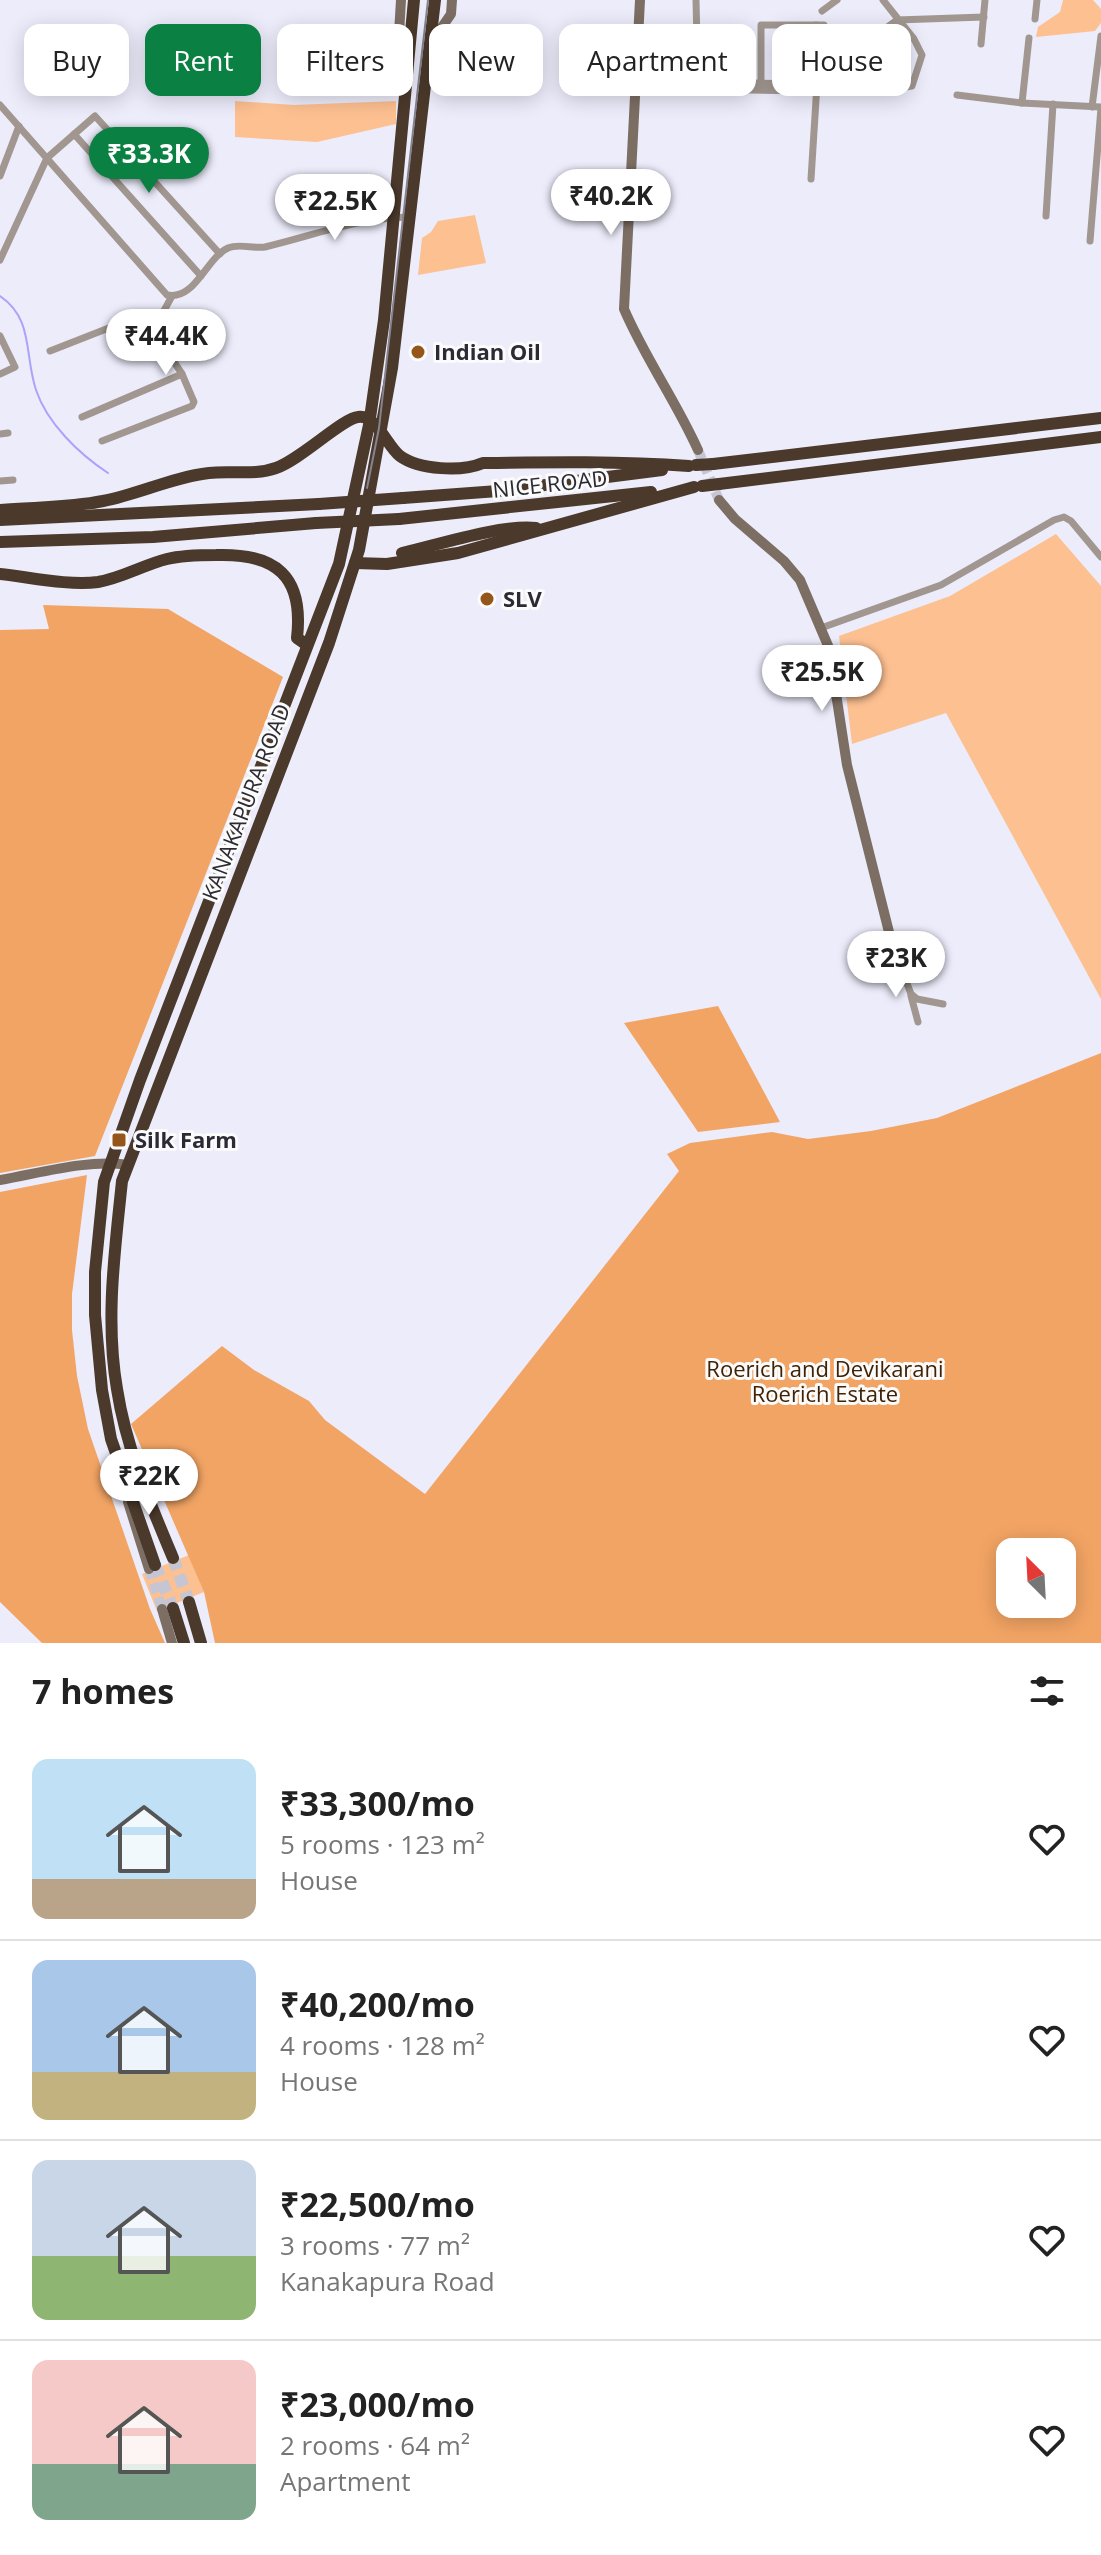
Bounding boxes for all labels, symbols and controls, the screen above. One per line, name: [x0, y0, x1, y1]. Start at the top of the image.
chip: Buy: [24, 24, 129, 96]
chip: Rent: [145, 24, 261, 96]
chip: Filters: [277, 24, 413, 96]
chip: New: [429, 24, 543, 96]
chip: Apartment: [559, 24, 756, 96]
chip: House: [772, 24, 911, 96]
pin: ₹33.3K: [84, 127, 214, 195]
text: ₹33.3K: [107, 135, 191, 171]
pin: ₹40.2K: [546, 169, 676, 237]
pin: ₹22.5K: [270, 174, 400, 242]
text: ₹40.2K: [569, 177, 653, 213]
text: ₹22.5K: [293, 182, 377, 218]
pin: ₹44.4K: [101, 309, 231, 377]
text: ₹44.4K: [124, 317, 208, 353]
place label: Indian Oil: [434, 336, 541, 366]
marker: Indian Oil: [409, 343, 427, 361]
street label: NICE ROAD: [491, 462, 609, 504]
place label: SLV: [503, 583, 543, 613]
marker: SLV: [478, 590, 496, 608]
pin: ₹25.5K: [757, 645, 887, 713]
text: ₹25.5K: [780, 653, 864, 689]
street label: KANAKAPURA ROAD: [194, 699, 296, 904]
pin: ₹23K: [849, 931, 943, 999]
text: ₹23K: [865, 939, 927, 975]
place label: Silk Farm: [135, 1124, 237, 1154]
marker: Silk Farm: [110, 1131, 128, 1149]
park label: Roerich and Devikarani Roerich Estate: [706, 1353, 944, 1408]
pin: ₹22K: [102, 1449, 196, 1517]
text: ₹22K: [118, 1457, 180, 1493]
north arrow: [996, 1538, 1076, 1618]
map controls: [996, 1538, 1076, 1618]
text: 7 homes: [32, 1668, 174, 1714]
icon: filters: [1025, 1669, 1069, 1713]
text: ₹33,300/mo: [280, 1780, 475, 1826]
icon: home: [96, 1791, 192, 1887]
icon: heart: [1025, 1817, 1069, 1861]
text: 5 rooms · 123 m²: [280, 1826, 485, 1862]
text: House: [280, 1862, 358, 1898]
text: ₹40,200/mo: [280, 1981, 475, 2027]
icon: home: [96, 1992, 192, 2088]
icon: heart: [1025, 2018, 1069, 2062]
text: 4 rooms · 128 m²: [280, 2027, 485, 2063]
text: House: [280, 2063, 358, 2099]
text: ₹22,500/mo: [280, 2181, 475, 2227]
icon: home: [96, 2192, 192, 2288]
icon: heart: [1025, 2218, 1069, 2262]
text: 3 rooms · 77 m²: [280, 2227, 470, 2263]
text: Kanakapura Road: [280, 2263, 495, 2299]
text: ₹23,000/mo: [280, 2381, 475, 2427]
icon: home: [96, 2392, 192, 2488]
icon: heart: [1025, 2418, 1069, 2462]
text: 2 rooms · 64 m²: [280, 2427, 470, 2463]
text: Apartment: [280, 2463, 411, 2499]

